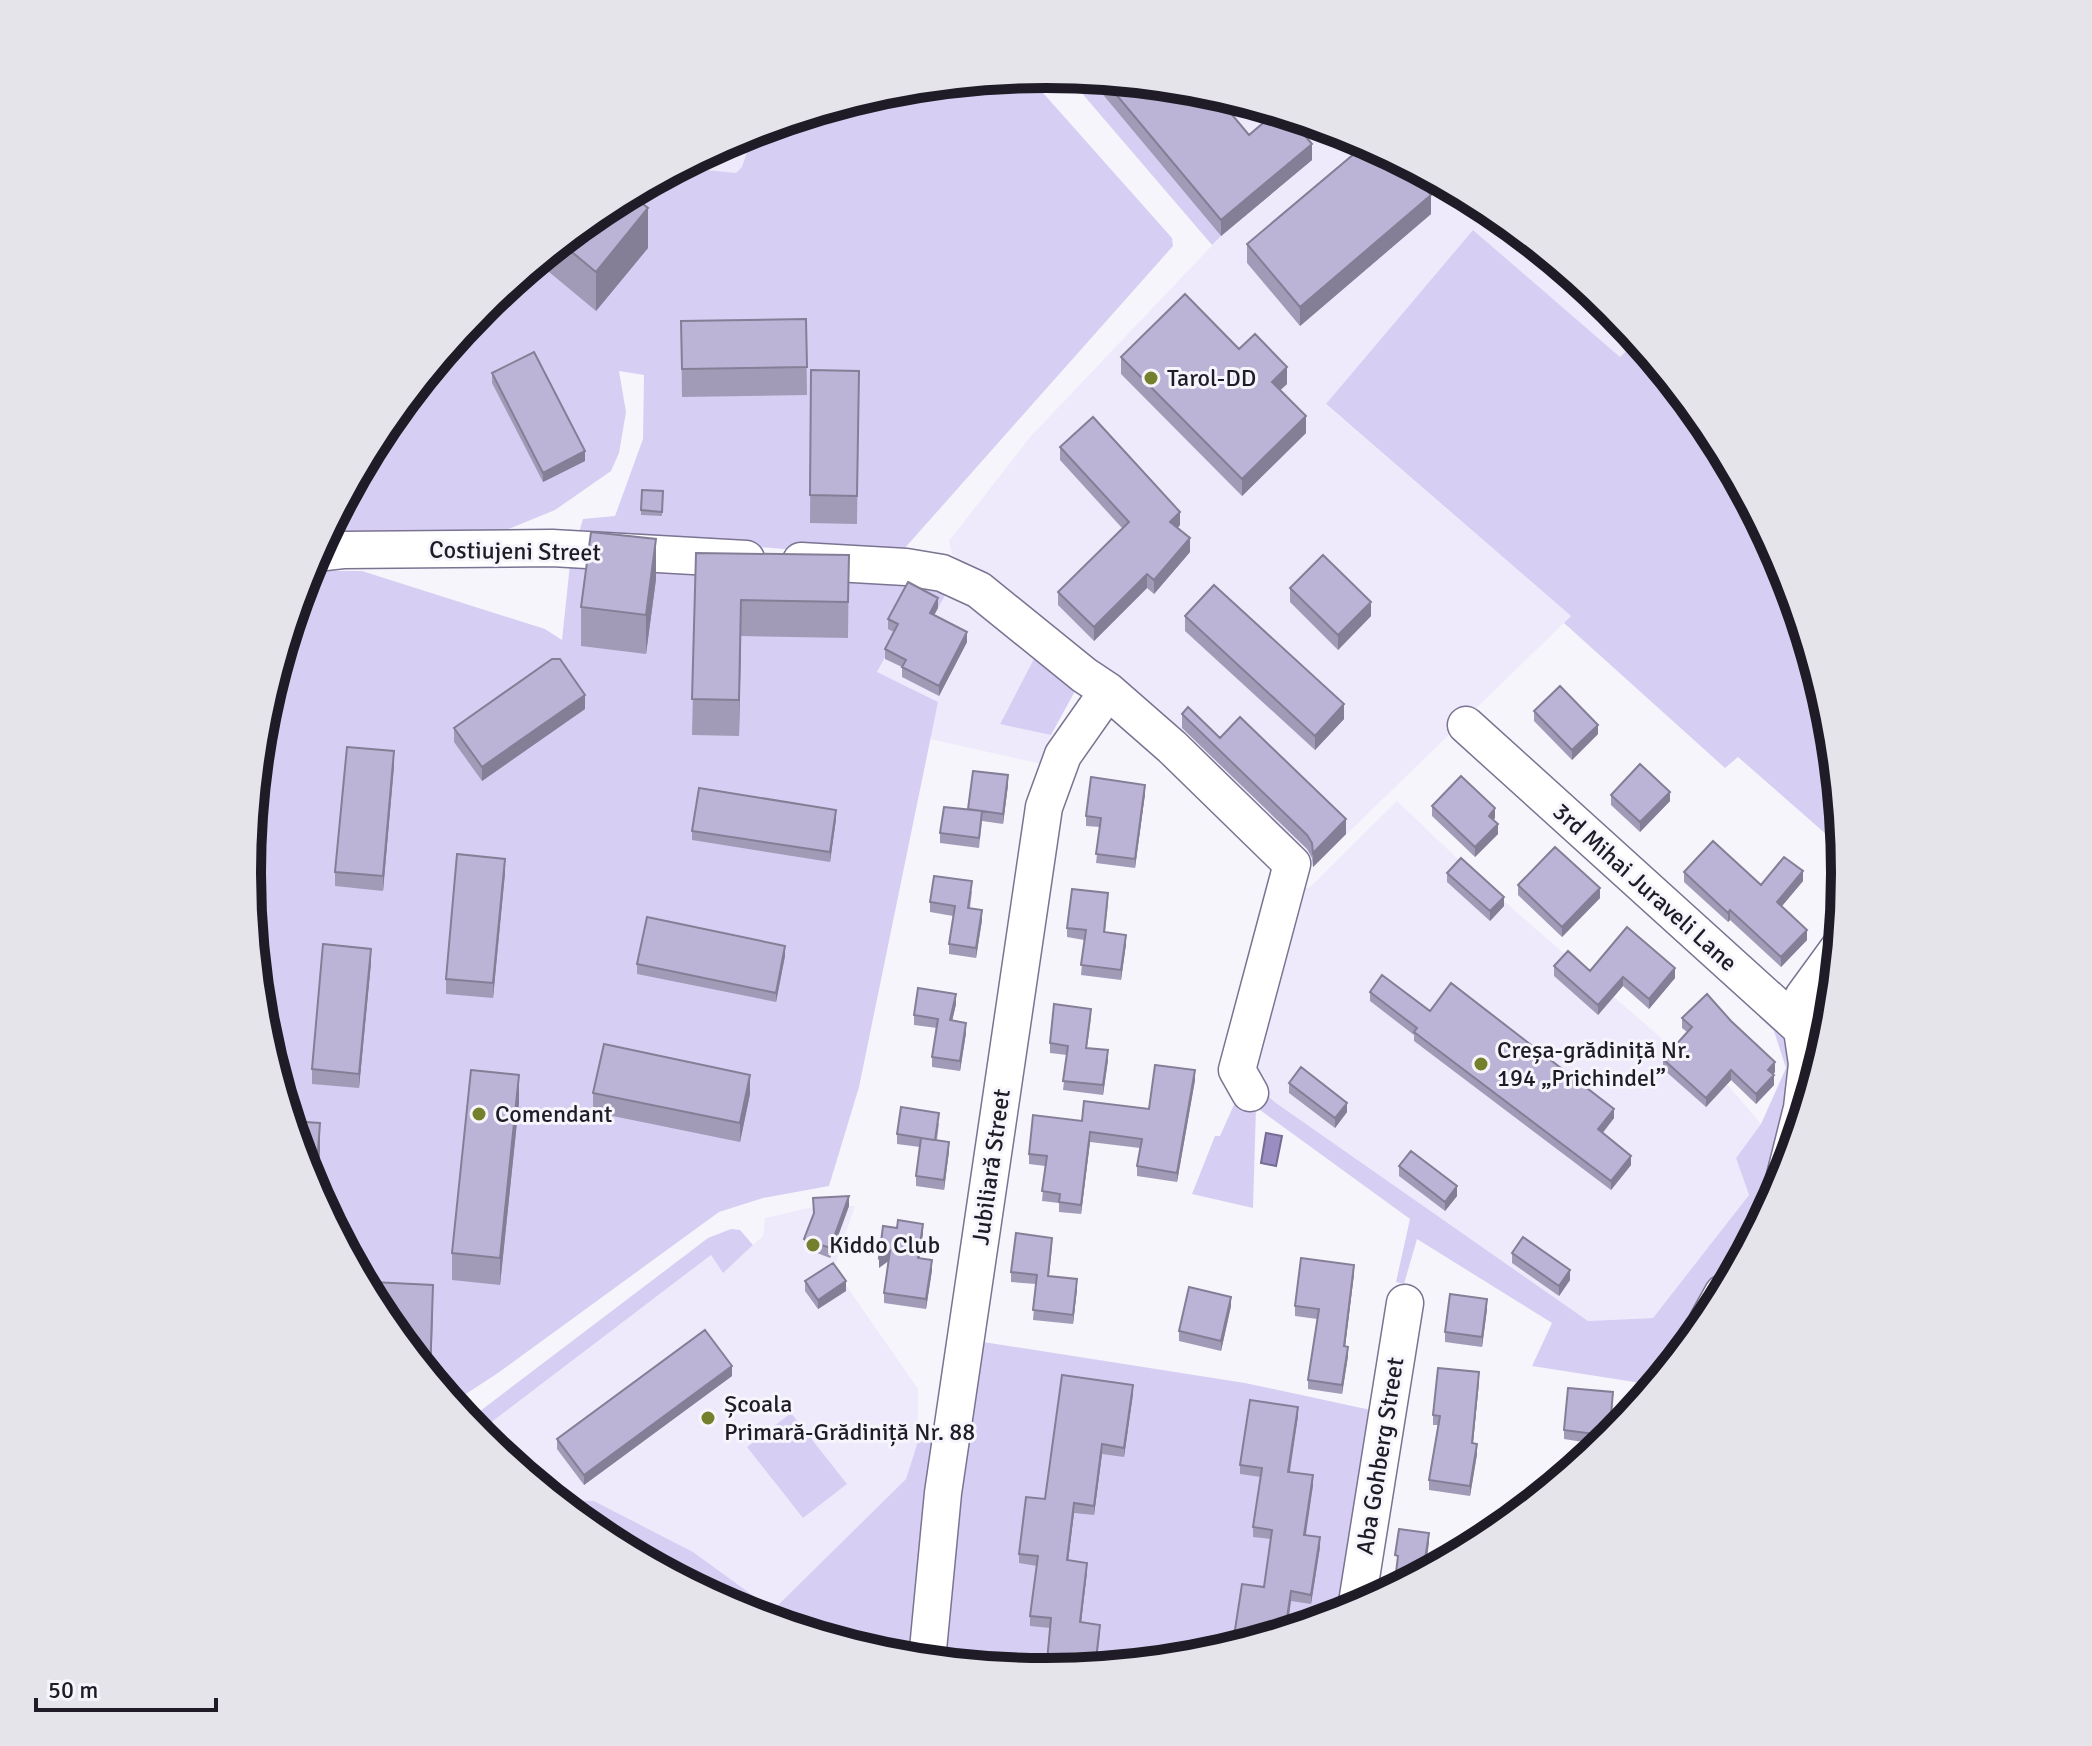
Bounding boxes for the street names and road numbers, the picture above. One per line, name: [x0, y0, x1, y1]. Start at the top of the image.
street label: Costiujeni Street: [429, 535, 601, 567]
street label: 3rd Mihai Juraveli Lane: [1547, 796, 1743, 978]
street label: Jubiliară Street: [965, 1087, 1017, 1247]
street label: Aba Gohberg Street: [1350, 1355, 1410, 1557]

